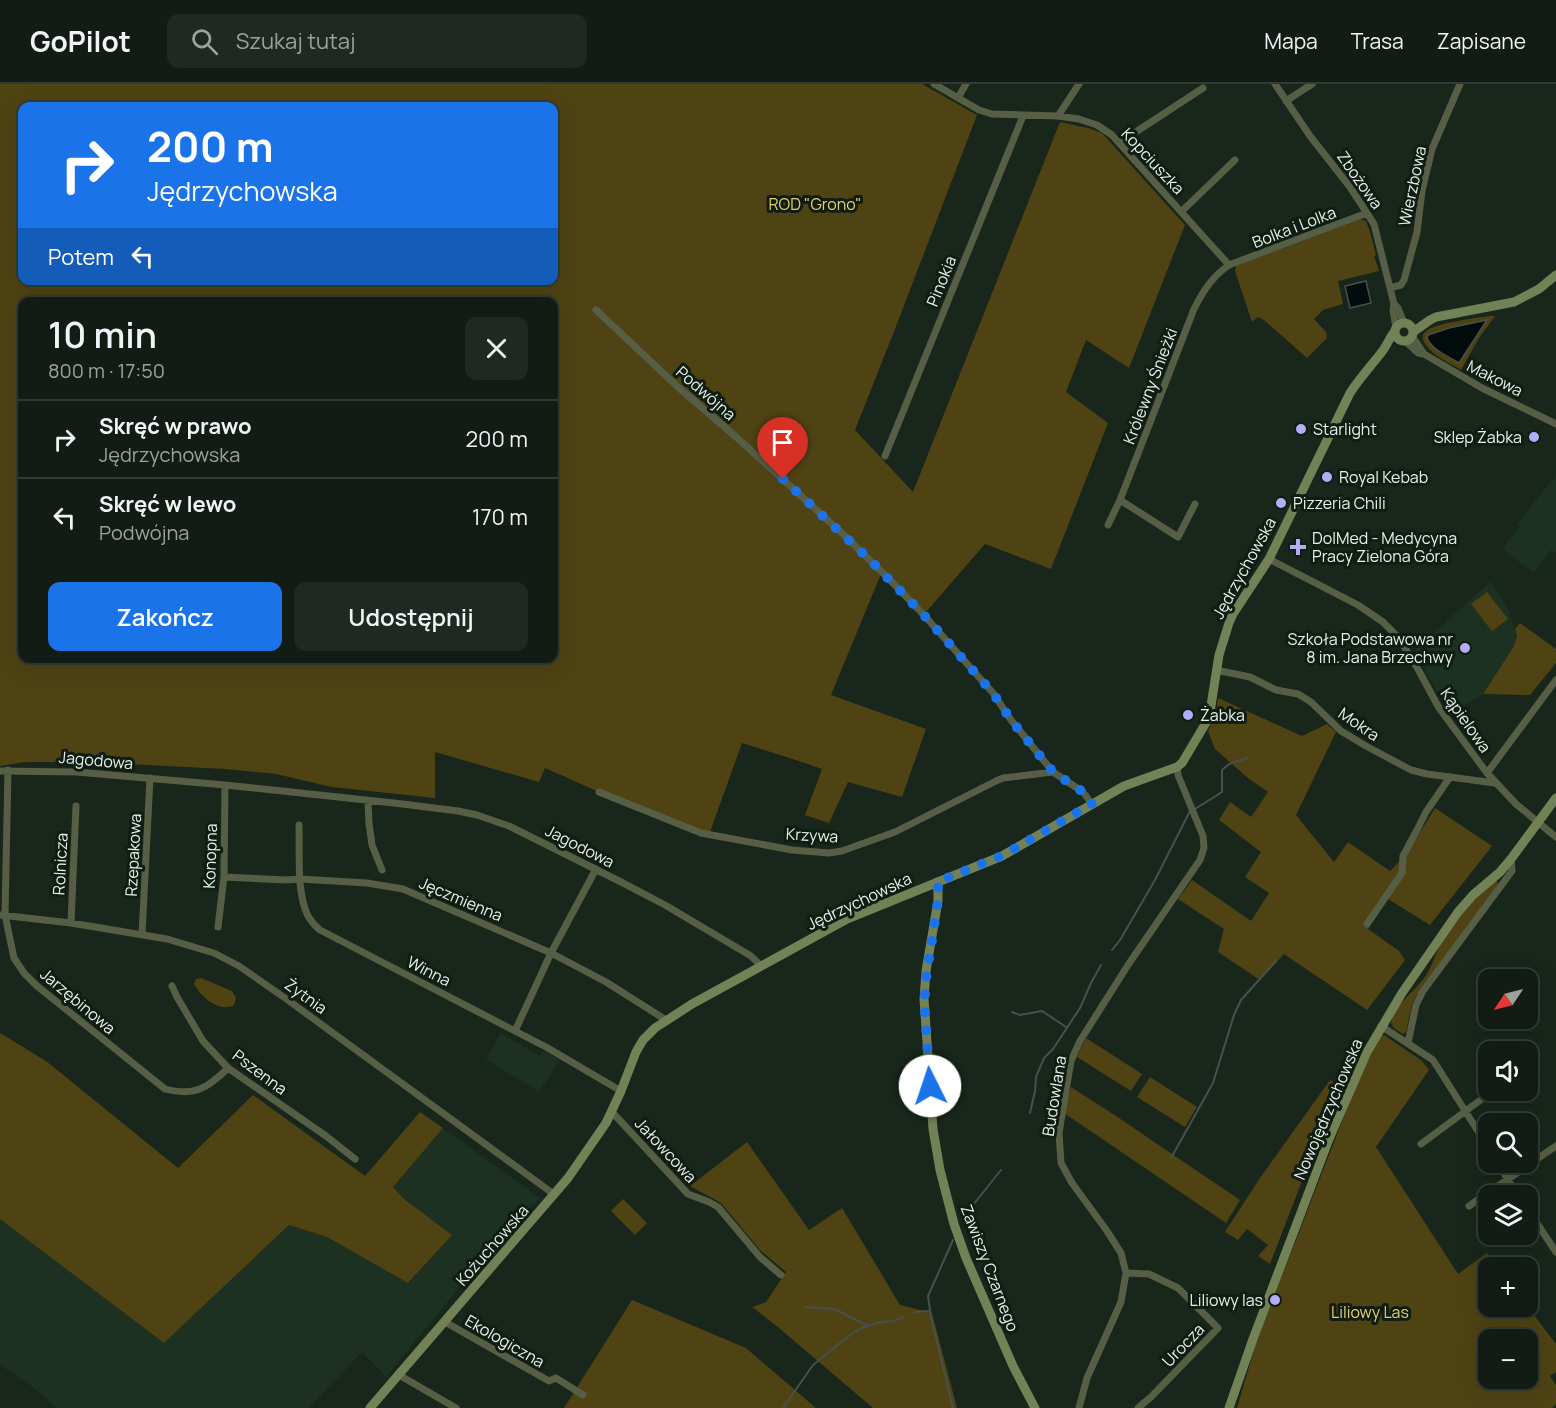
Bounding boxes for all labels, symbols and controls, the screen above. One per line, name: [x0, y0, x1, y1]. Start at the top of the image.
search box: [167, 14, 587, 68]
text: GoPilot: [30, 22, 131, 60]
icon: search: [188, 25, 221, 58]
text: Szukaj tutaj: [236, 26, 356, 56]
text: Mapa: [1264, 27, 1318, 55]
text: Trasa: [1351, 27, 1404, 55]
text: Zapisane: [1437, 27, 1526, 55]
text: 200 m: [147, 117, 273, 175]
street label: Kopciuszka: [1117, 123, 1189, 199]
icon: right: [48, 126, 126, 204]
street label: Wierzbowa: [1393, 144, 1431, 228]
street label: Zbożowa: [1332, 147, 1388, 213]
text: Jędrzychowska: [147, 172, 338, 209]
park label: ROD "Grono": [769, 193, 861, 215]
street label: Bolka i Lolka: [1249, 201, 1339, 253]
icon: left: [126, 240, 159, 273]
text: Potem: [48, 242, 114, 272]
street label: Pinokia: [921, 252, 961, 310]
text: 10 min: [48, 310, 157, 359]
button: close: [465, 317, 528, 380]
street label: Królewny Śnieżki: [1118, 325, 1182, 447]
street label: Makowa: [1463, 355, 1527, 401]
text: 800 m · 17:50: [48, 357, 165, 384]
street label: Podwójna: [671, 361, 741, 425]
text: Skręć w prawo: [99, 411, 252, 441]
pin: [757, 417, 808, 479]
place label: Starlight: [1313, 418, 1377, 440]
marker: Starlight: [1294, 422, 1308, 436]
icon: right: [48, 423, 81, 456]
text: 200 m: [466, 424, 528, 454]
icon: arrive: [766, 426, 799, 459]
place label: Sklep Żabka: [1434, 426, 1522, 448]
marker: Sklep Żabka: [1527, 430, 1541, 444]
text: Jędrzychowska: [99, 441, 240, 468]
place label: Royal Kebab: [1339, 466, 1428, 488]
marker: Royal Kebab: [1320, 470, 1334, 484]
text: Skręć w lewo: [99, 489, 236, 519]
place label: Pizzeria Chili: [1293, 492, 1386, 514]
marker: Pizzeria Chili: [1274, 496, 1288, 510]
icon: left: [48, 501, 81, 534]
text: 170 m: [472, 502, 528, 532]
street label: Jędrzychowska: [1207, 513, 1281, 623]
text: Podwójna: [99, 519, 189, 546]
place label: DolMed - Medycyna Pracy Zielona Góra: [1312, 527, 1457, 567]
marker: DolMed - Medycyna Pracy Zielona Góra: [1289, 538, 1307, 556]
button: Zakończ: [48, 582, 282, 651]
button: Udostępnij: [294, 582, 528, 651]
place label: Szkoła Podstawowa nr 8 im. Jana Brzechwy: [1287, 628, 1454, 668]
marker: Szkoła Podstawowa nr 8 im. Jana Brzechwy: [1458, 641, 1472, 655]
street label: Kąpielowa: [1436, 683, 1496, 757]
street label: Mokra: [1334, 702, 1384, 746]
place label: Żabka: [1200, 704, 1245, 726]
marker: Żabka: [1181, 708, 1195, 722]
street label: Jagodowa: [58, 746, 134, 774]
street label: Rzepakowa: [120, 813, 146, 897]
street label: Jagodowa: [542, 819, 618, 873]
street label: Konopna: [198, 823, 222, 889]
street label: Krzywa: [785, 823, 839, 847]
street label: Rolnicza: [47, 832, 73, 896]
street label: Jędrzychowska: [803, 867, 915, 935]
street label: Jęczmienna: [416, 872, 506, 926]
street label: Winna: [403, 951, 455, 991]
street label: Jarzębinowa: [36, 963, 120, 1039]
north arrow: [1478, 969, 1538, 1029]
map controls: [1478, 969, 1538, 1389]
street label: Żytnia: [280, 973, 332, 1019]
street label: Nowojędrzychowska: [1288, 1035, 1368, 1183]
button: sound: [1478, 1041, 1538, 1101]
street label: Pszenna: [228, 1044, 292, 1100]
position arrow: [898, 1054, 962, 1118]
street label: Budowlana: [1037, 1054, 1071, 1138]
street label: Jałowcowa: [630, 1113, 702, 1187]
button: search: [1478, 1113, 1538, 1173]
button: layers: [1478, 1185, 1538, 1245]
street label: Kożuchowska: [451, 1200, 533, 1290]
street label: Zawiszy Czarnego: [956, 1201, 1024, 1335]
button: +: [1478, 1257, 1538, 1317]
place label: Liliowy las: [1190, 1289, 1263, 1311]
marker: Liliowy las: [1268, 1293, 1282, 1307]
park label: Liliowy Las: [1331, 1301, 1409, 1323]
street label: Ekologiczna: [461, 1309, 549, 1373]
street label: Urocza: [1157, 1319, 1209, 1371]
button: −: [1478, 1329, 1538, 1389]

